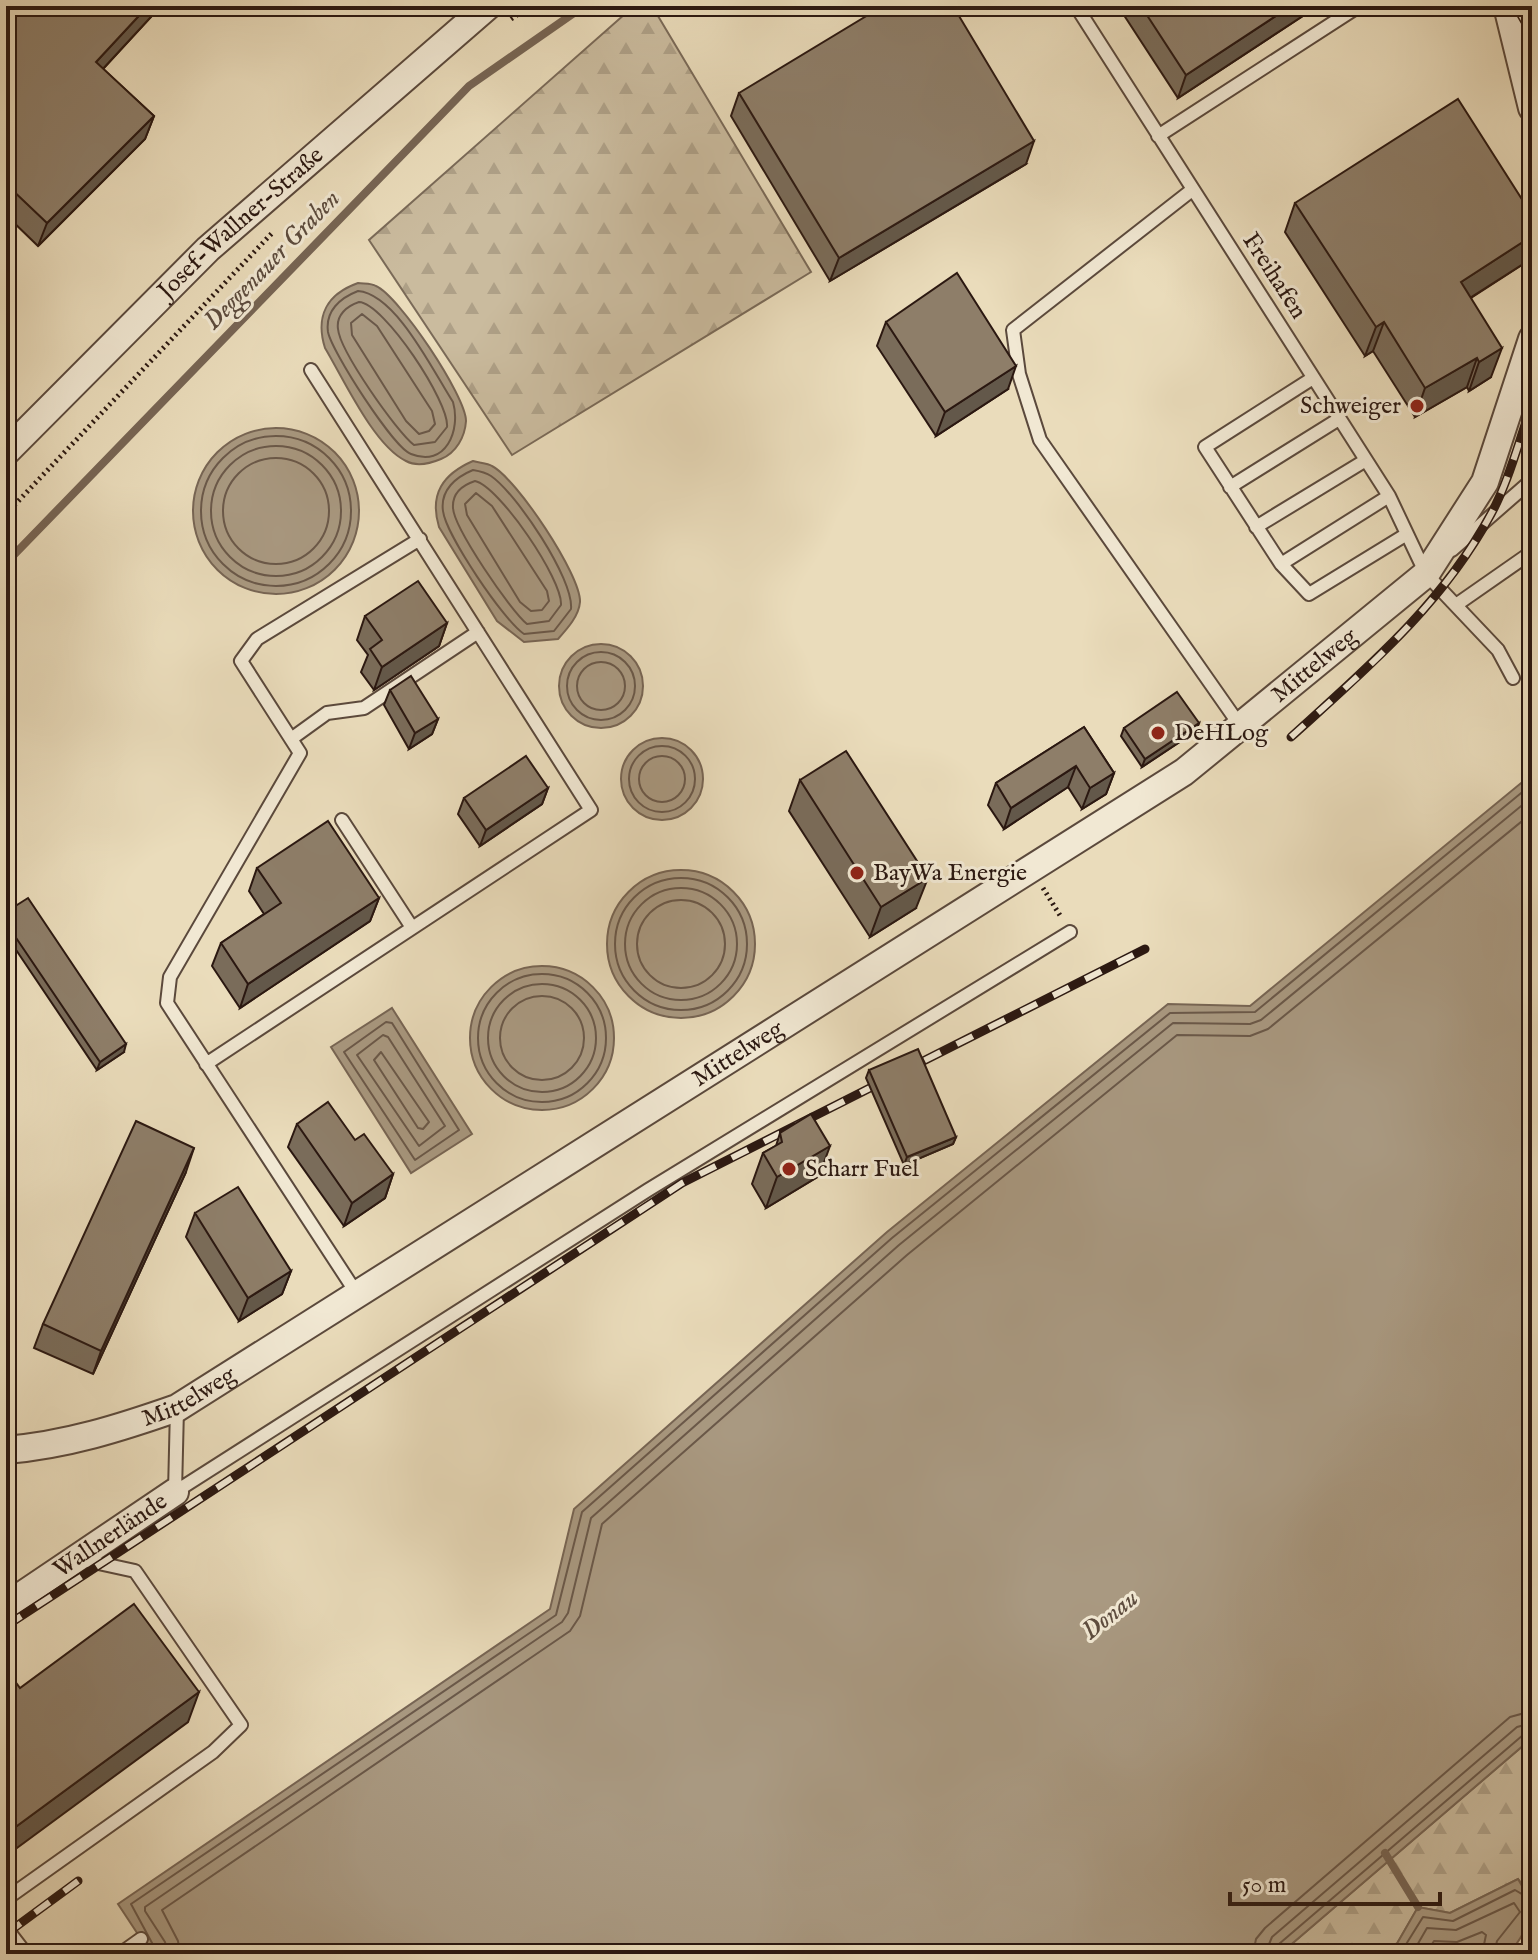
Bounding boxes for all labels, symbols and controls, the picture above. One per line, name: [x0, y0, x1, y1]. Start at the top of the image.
street label: Josef-Wallner-Straße: [149, 140, 330, 308]
water label: Deggenauer Graben: [197, 183, 348, 338]
street label: Freihafen: [1235, 227, 1313, 325]
place label: Schweiger: [1300, 391, 1401, 422]
marker: Schweiger: [1408, 397, 1426, 415]
street label: Mittelweg: [1265, 620, 1364, 710]
place label: DeHLog: [1174, 718, 1269, 749]
marker: DeHLog: [1149, 724, 1167, 742]
place label: BayWa Energie: [873, 858, 1027, 889]
marker: BayWa Energie: [848, 864, 866, 882]
street label: Mittelweg: [686, 1013, 790, 1094]
place label: Scharr Fuel: [805, 1154, 919, 1185]
marker: Scharr Fuel: [780, 1160, 798, 1178]
street label: Mittelweg: [138, 1359, 242, 1434]
street label: Wallnerlände: [47, 1486, 173, 1585]
water label: Donau: [1075, 1582, 1145, 1648]
scale bar: [1230, 1856, 1440, 1906]
text: 50 m: [1242, 1870, 1286, 1901]

